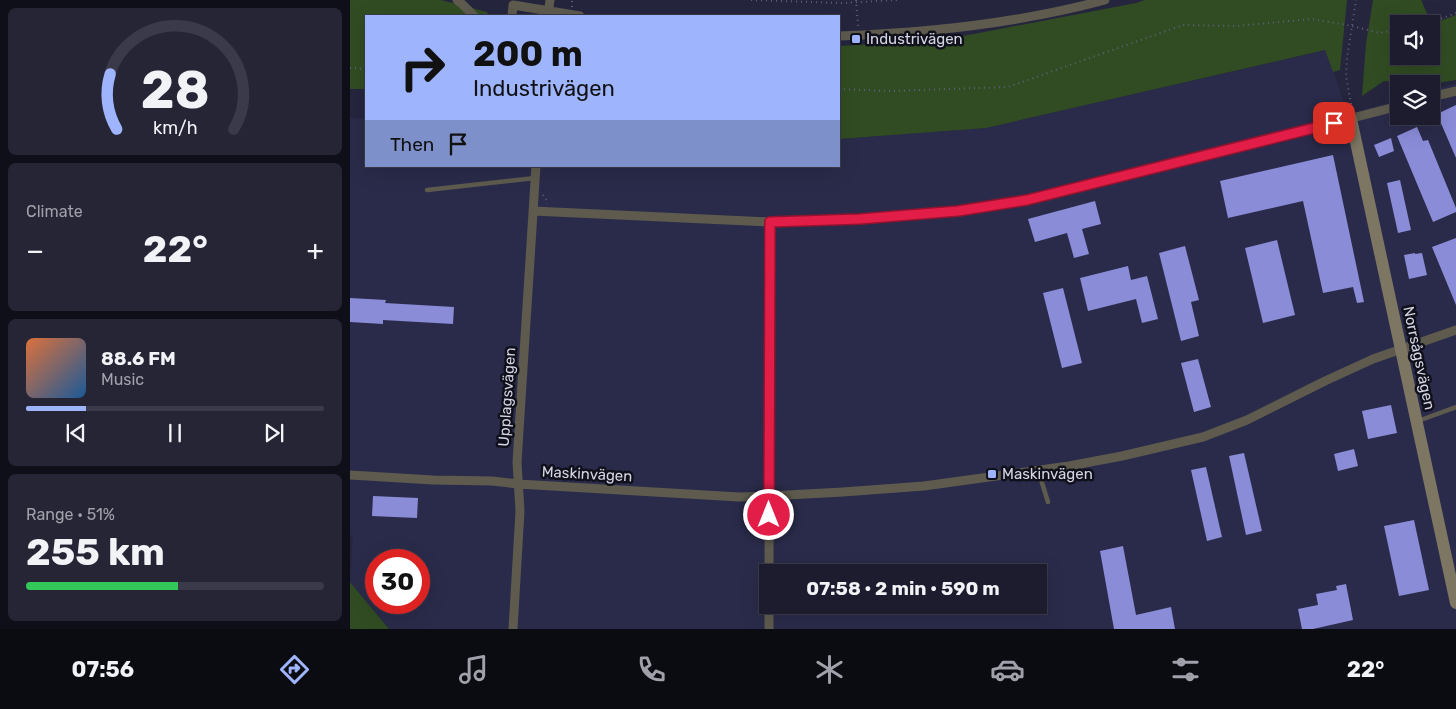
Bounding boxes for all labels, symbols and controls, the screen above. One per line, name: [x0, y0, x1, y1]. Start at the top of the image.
map controls: [1390, 15, 1440, 125]
button: sound: [1390, 15, 1440, 65]
place label: Industrivägen: [866, 30, 963, 48]
text: 200 m: [473, 33, 583, 75]
marker: Industrivägen: [850, 33, 862, 45]
icon: right: [390, 35, 455, 100]
text: 28: [140, 59, 210, 121]
text: Industrivägen: [473, 75, 615, 102]
button: layers: [1390, 75, 1440, 125]
pin: [1313, 102, 1355, 144]
icon: arrive: [1320, 109, 1348, 137]
text: km/h: [153, 117, 197, 138]
icon: arrive: [444, 130, 472, 158]
text: Then: [390, 133, 434, 156]
text: Climate: [26, 202, 83, 221]
text: 22°: [143, 226, 208, 272]
text: −: [26, 234, 44, 267]
text: +: [307, 234, 324, 267]
street label: Norrsågsvägen: [1399, 305, 1439, 411]
text: 88.6 FM: [101, 347, 176, 370]
street label: Upplagsvägen: [495, 347, 519, 447]
text: Music: [101, 370, 144, 389]
icon: previous: [62, 419, 90, 447]
icon: pause: [161, 419, 189, 447]
icon: next: [260, 419, 288, 447]
street label: Maskinvägen: [541, 463, 633, 485]
place label: Maskinvägen: [1002, 465, 1093, 483]
marker: Maskinvägen: [986, 468, 998, 480]
position arrow: [742, 488, 794, 540]
text: Range · 51%: [26, 505, 115, 524]
text: 255 km: [26, 529, 165, 575]
speed limit sign: 30: [365, 549, 430, 614]
text: 07:58 · 2 min · 590 m: [806, 577, 1000, 600]
icon: directions: [277, 652, 312, 687]
icon: music: [456, 652, 491, 687]
icon: phone: [634, 652, 669, 687]
icon: climate: [812, 652, 847, 687]
icon: car: [990, 652, 1025, 687]
icon: filters: [1168, 652, 1203, 687]
text: 07:56: [72, 656, 134, 683]
text: 22°: [1347, 656, 1384, 683]

